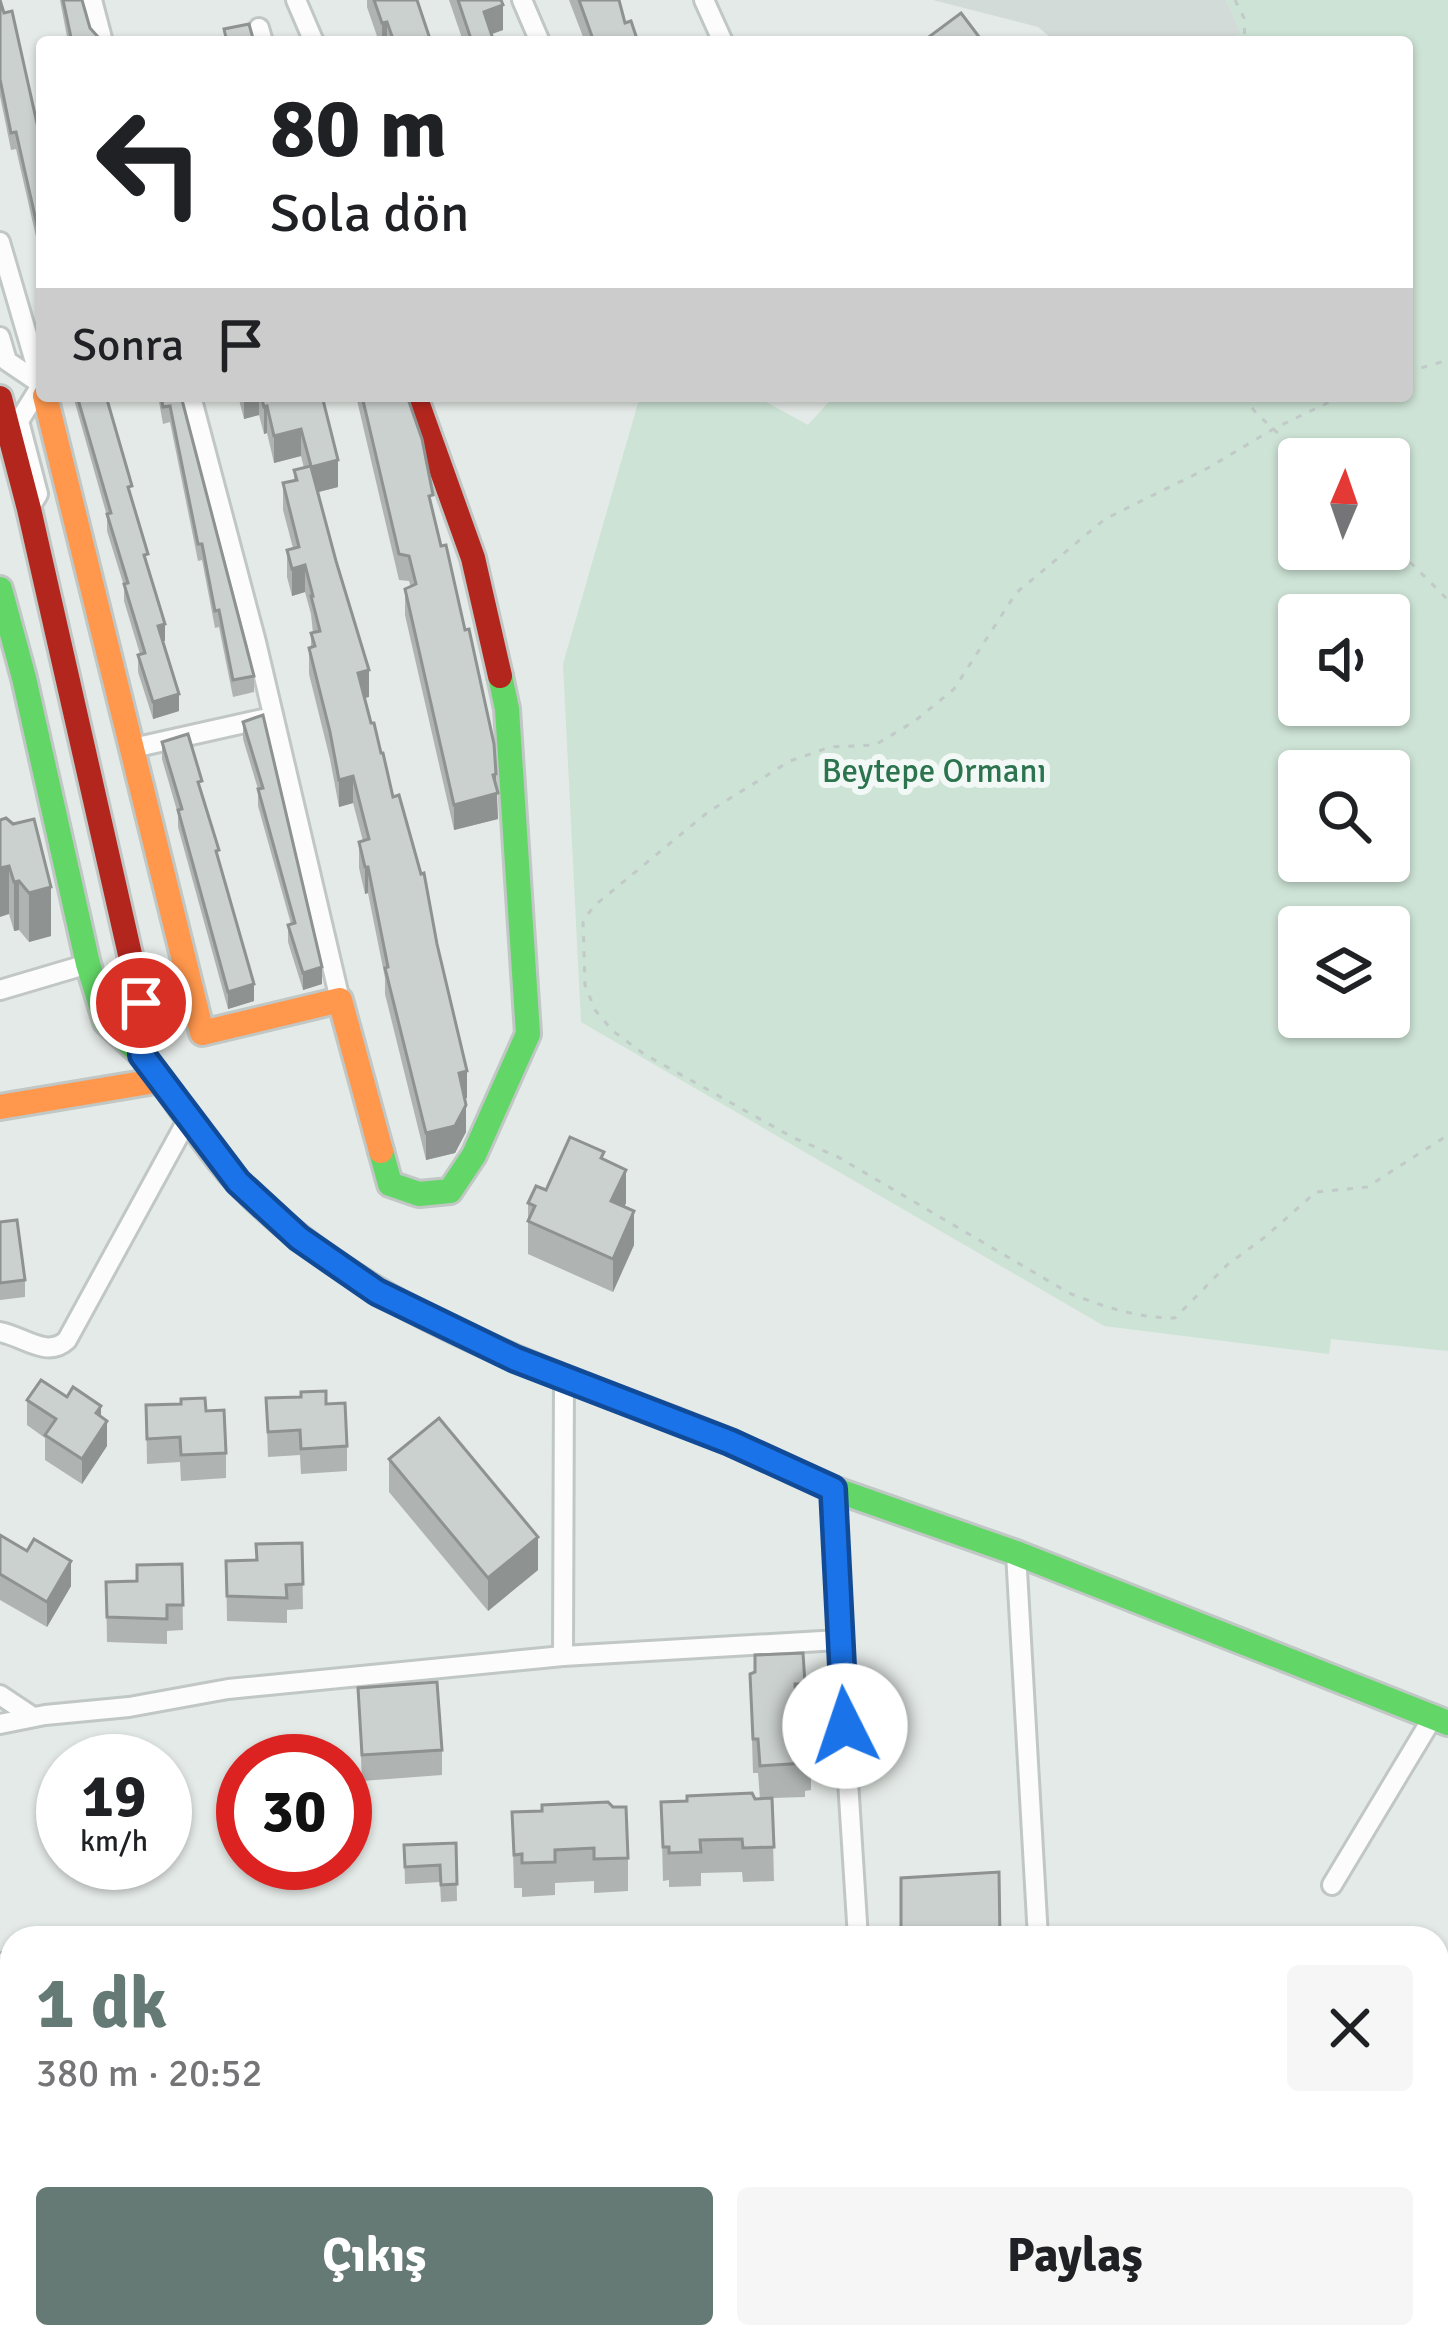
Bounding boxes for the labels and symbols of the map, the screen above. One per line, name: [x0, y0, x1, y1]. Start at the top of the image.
north arrow: [1278, 438, 1410, 570]
park label: Beytepe Ormanı: [822, 751, 1046, 792]
pin: [90, 952, 192, 1054]
position arrow: [782, 1663, 908, 1789]
speed limit sign: 30: [216, 1734, 372, 1890]

